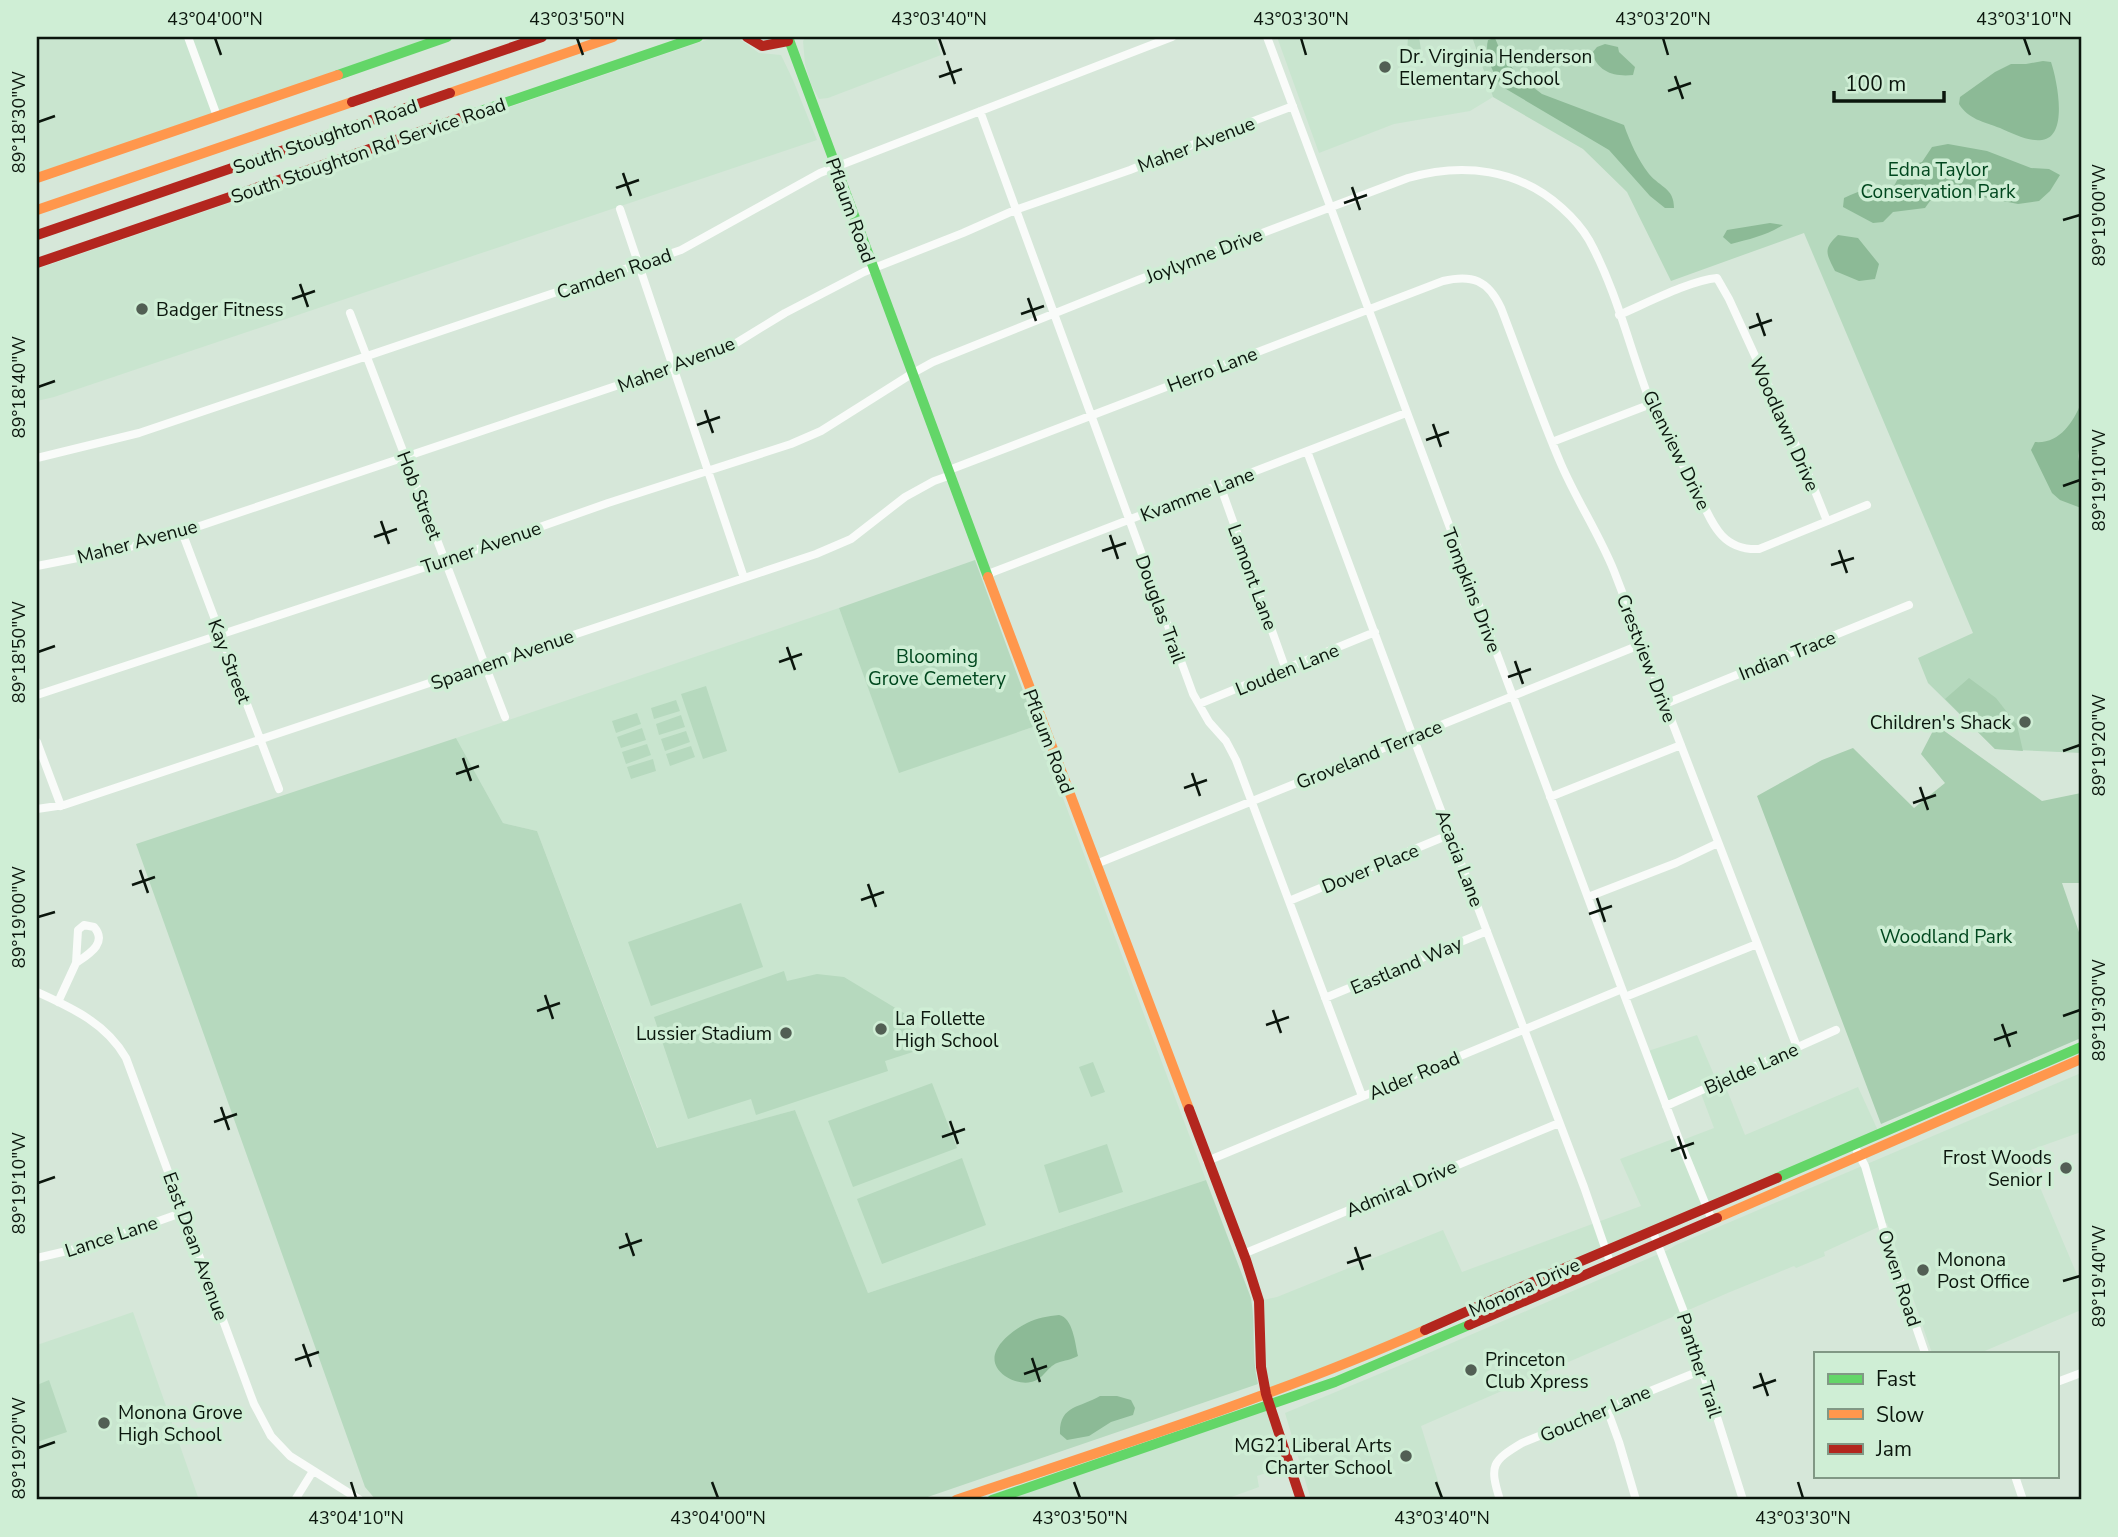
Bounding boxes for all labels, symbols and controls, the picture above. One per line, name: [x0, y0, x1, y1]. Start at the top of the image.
text: 43°04'00"N: [167, 7, 263, 31]
text: 43°03'50"N: [529, 7, 625, 31]
text: 43°03'40"N: [891, 7, 987, 31]
text: 43°03'30"N: [1253, 7, 1349, 31]
text: 43°03'20"N: [1615, 7, 1711, 31]
text: 43°03'10"N: [1976, 7, 2072, 31]
place label: Dr. Virginia Henderson Elementary School: [1399, 44, 1592, 92]
marker: Dr. Virginia Henderson Elementary School: [1377, 59, 1393, 75]
scale bar: [1834, 60, 1945, 104]
text: 100 m: [1845, 70, 1906, 98]
text: 89°18'30"W: [7, 71, 31, 173]
street label: South Stoughton Rd Service Road: [227, 92, 509, 210]
street label: South Stoughton Road: [230, 93, 421, 181]
street label: Maher Avenue: [1134, 111, 1259, 179]
street label: Pflaum Road: [819, 154, 881, 267]
park label: Edna Taylor Conservation Park: [1860, 157, 2016, 205]
text: 89°19'00"W: [2087, 164, 2111, 266]
street label: Joylynne Drive: [1141, 222, 1267, 290]
street label: Camden Road: [553, 242, 675, 306]
place label: Badger Fitness: [156, 297, 284, 323]
marker: Badger Fitness: [134, 301, 150, 317]
street label: Maher Avenue: [614, 331, 739, 399]
text: 89°18'40"W: [7, 336, 31, 438]
street label: Herro Lane: [1163, 341, 1261, 399]
street label: Woodlawn Drive: [1743, 353, 1825, 496]
street label: Glenview Drive: [1636, 386, 1716, 515]
text: 89°19'10"W: [2087, 429, 2111, 531]
street label: Hob Street: [390, 447, 448, 544]
street label: Kvamme Lane: [1137, 461, 1258, 529]
street label: Maher Avenue: [74, 513, 200, 571]
street label: Turner Avenue: [418, 515, 545, 581]
street label: Lamont Lane: [1221, 521, 1283, 634]
street label: Tompkins Drive: [1435, 524, 1507, 656]
street label: Douglas Trail: [1129, 552, 1192, 667]
street label: Crestview Drive: [1610, 590, 1682, 726]
text: 89°18'50"W: [7, 601, 31, 703]
street label: Kay Street: [201, 615, 257, 708]
street label: Spaanem Avenue: [427, 623, 577, 697]
street label: Indian Trace: [1735, 625, 1840, 687]
street label: Louden Lane: [1232, 637, 1343, 703]
park label: Blooming Grove Cemetery: [868, 644, 1006, 692]
street label: Pflaum Road: [1016, 685, 1080, 797]
text: 89°19'20"W: [2087, 694, 2111, 796]
place label: Children's Shack: [1870, 710, 2011, 736]
street label: Groveland Terrace: [1292, 714, 1446, 796]
marker: Children's Shack: [2017, 714, 2033, 730]
street label: Acacia Lane: [1429, 806, 1489, 911]
street label: Dover Place: [1318, 838, 1423, 900]
text: 89°19'00"W: [7, 866, 31, 968]
park label: Woodland Park: [1880, 924, 2013, 950]
street label: Eastland Way: [1347, 931, 1466, 1001]
text: 89°19'30"W: [2087, 959, 2111, 1061]
place label: La Follette High School: [895, 1006, 999, 1054]
place label: Lussier Stadium: [636, 1021, 772, 1047]
marker: La Follette High School: [873, 1021, 889, 1037]
marker: Lussier Stadium: [778, 1025, 794, 1041]
street label: Bjelde Lane: [1700, 1037, 1803, 1101]
street label: Alder Road: [1365, 1045, 1464, 1107]
text: 89°19'10"W: [7, 1132, 31, 1234]
place label: Frost Woods Senior I: [1943, 1145, 2052, 1193]
street label: Admiral Drive: [1342, 1154, 1461, 1224]
marker: Frost Woods Senior I: [2058, 1160, 2074, 1176]
street label: East Dean Avenue: [156, 1169, 234, 1324]
street label: Lance Lane: [62, 1210, 161, 1264]
text: 89°19'40"W: [2087, 1225, 2111, 1327]
street label: Owen Road: [1871, 1227, 1927, 1330]
place label: Monona Post Office: [1937, 1247, 2030, 1295]
street label: Monona Drive: [1465, 1252, 1584, 1324]
marker: Monona Post Office: [1915, 1262, 1931, 1278]
street label: Panther Trail: [1670, 1310, 1728, 1421]
place label: Princeton Club Xpress: [1485, 1347, 1589, 1395]
legend: [1814, 1352, 2058, 1478]
marker: Princeton Club Xpress: [1463, 1362, 1479, 1378]
text: Fast: [1876, 1365, 1916, 1393]
street label: Goucher Lane: [1536, 1379, 1655, 1449]
text: 89°19'20"W: [7, 1397, 31, 1499]
place label: Monona Grove High School: [118, 1400, 243, 1448]
text: Slow: [1876, 1401, 1925, 1429]
marker: Monona Grove High School: [96, 1415, 112, 1431]
place label: MG21 Liberal Arts Charter School: [1234, 1433, 1392, 1481]
text: Jam: [1875, 1435, 1912, 1463]
marker: MG21 Liberal Arts Charter School: [1398, 1448, 1414, 1464]
text: 43°04'10"N: [308, 1506, 404, 1530]
text: 43°04'00"N: [670, 1506, 766, 1530]
text: 43°03'50"N: [1032, 1506, 1128, 1530]
text: 43°03'40"N: [1394, 1506, 1490, 1530]
text: 43°03'30"N: [1755, 1506, 1851, 1530]

